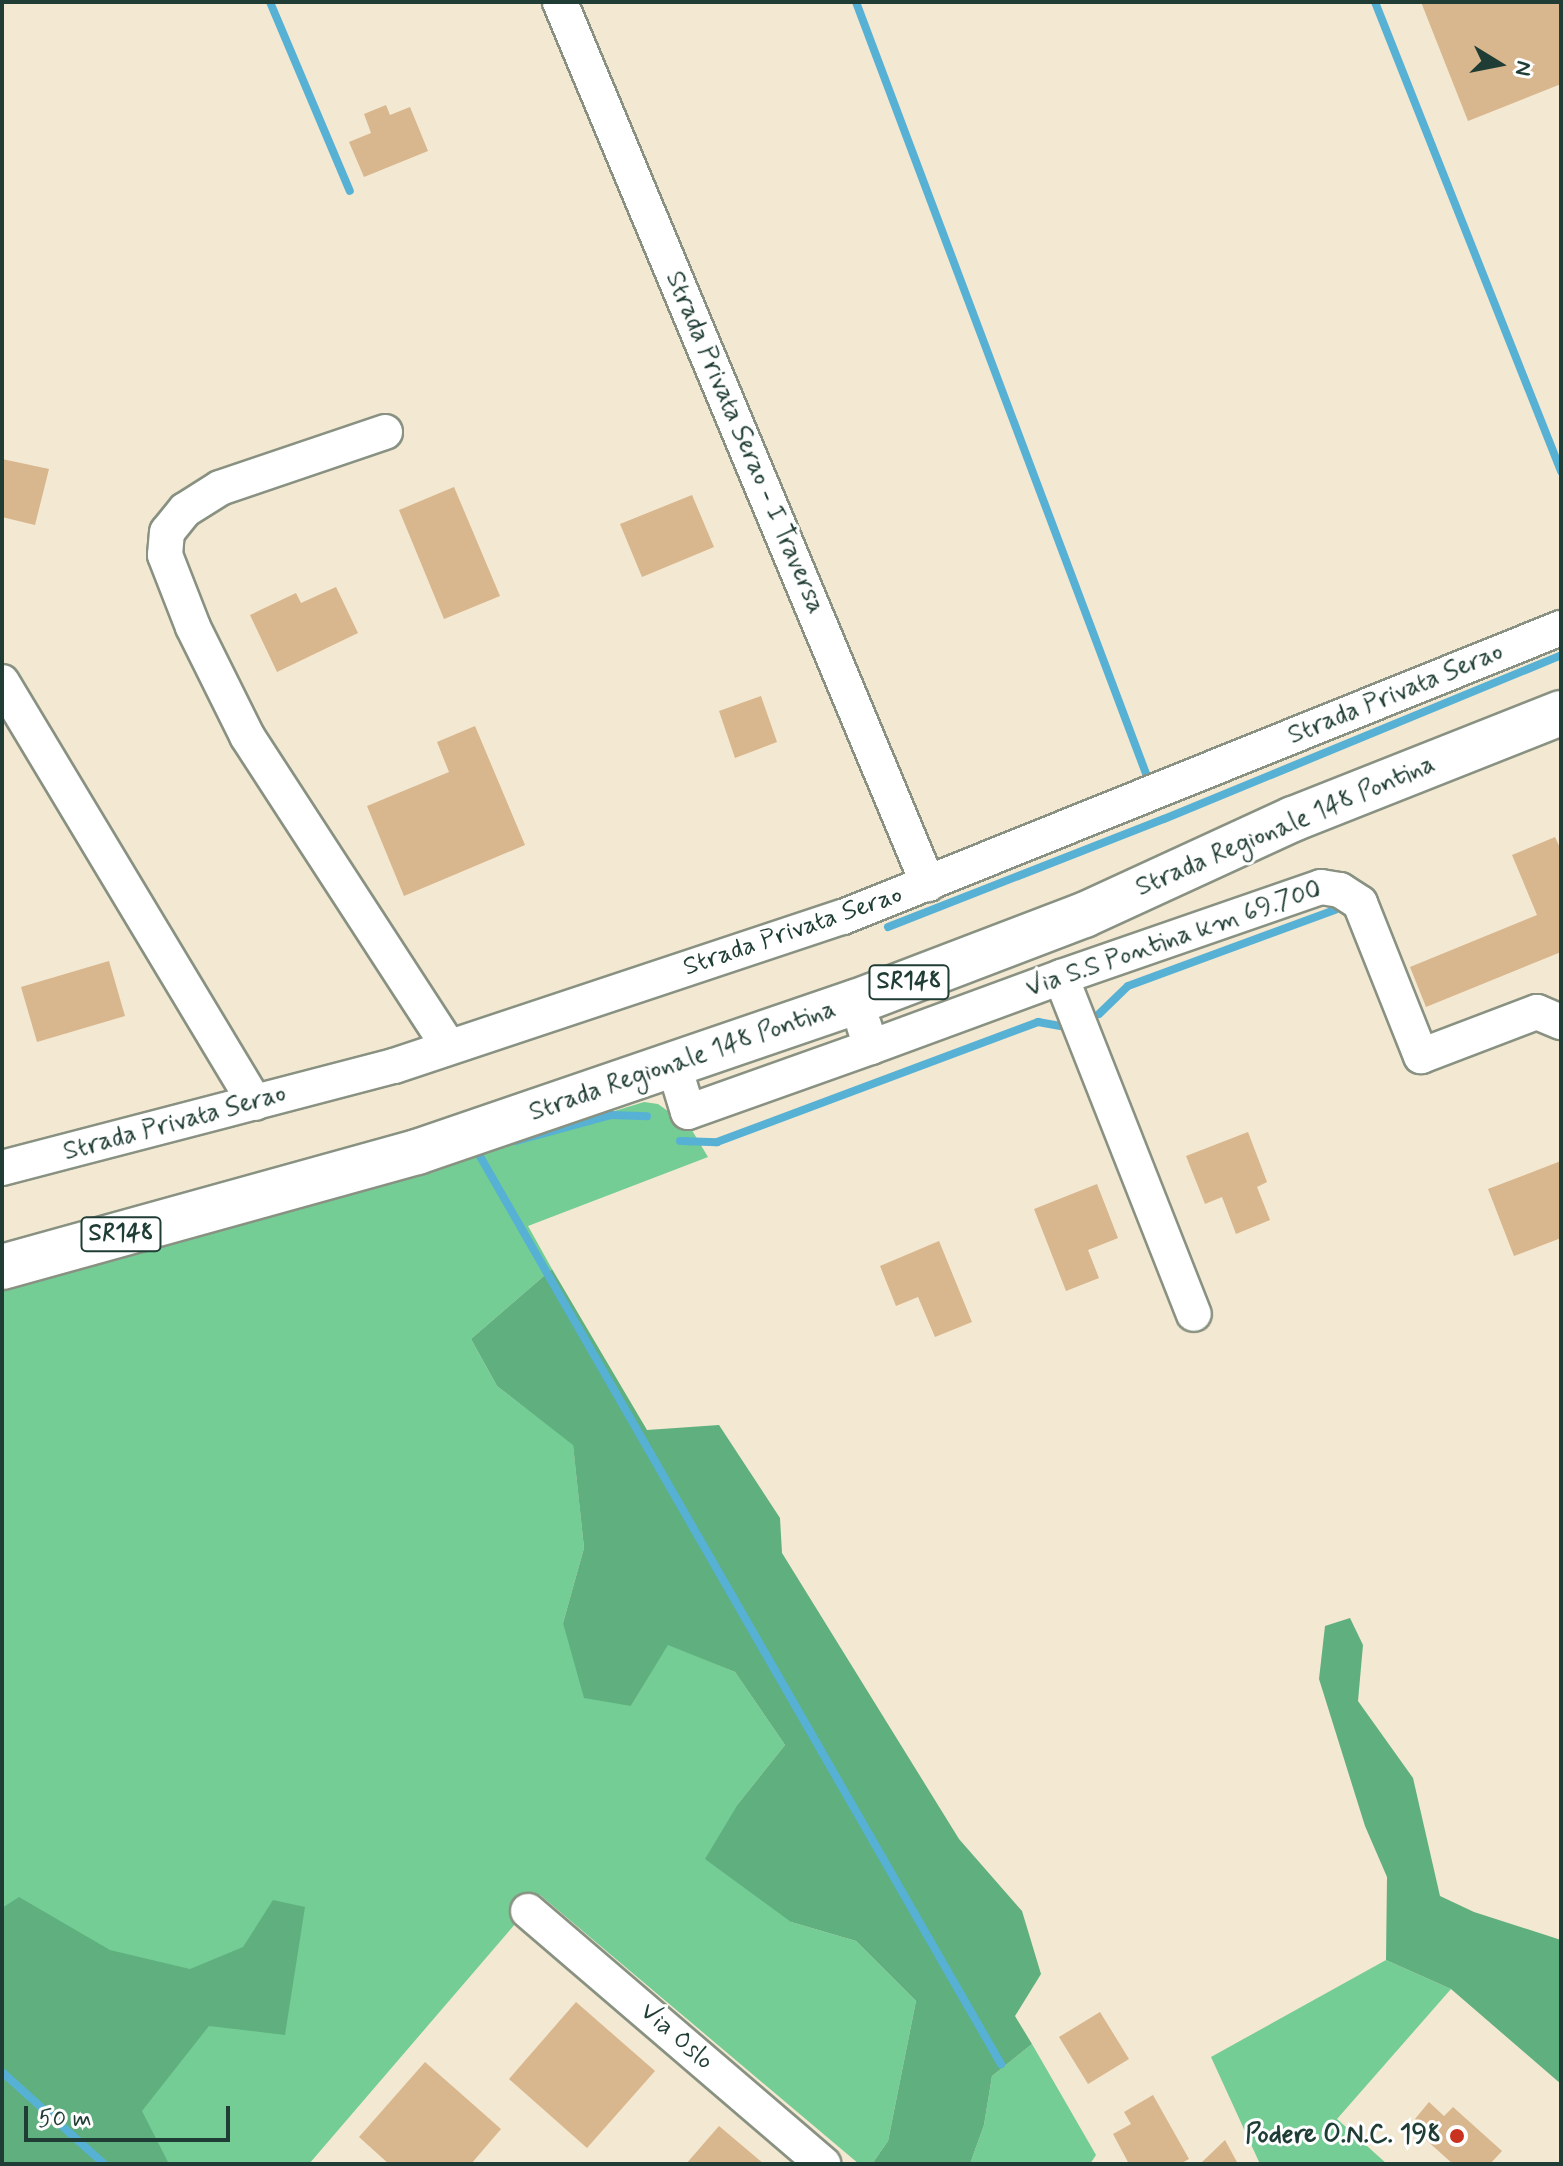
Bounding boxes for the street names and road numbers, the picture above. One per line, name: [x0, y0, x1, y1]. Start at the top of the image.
street label: Strada Privata Serao - I Traversa: [656, 264, 832, 622]
street label: Strada Privata Serao: [1282, 637, 1510, 753]
street label: Strada Regionale 148 Pontina: [1129, 749, 1443, 905]
street label: Via S.S Pontina km 69.700: [1028, 877, 1320, 1003]
street label: Strada Privata Serao: [678, 879, 908, 985]
road number: SR148: [867, 962, 951, 1002]
street label: Strada Regionale 148 Pontina: [523, 994, 843, 1130]
street label: Strada Privata Serao: [58, 1079, 292, 1169]
road number: SR148: [79, 1214, 163, 1254]
street label: Via Oslo: [632, 1996, 720, 2078]

